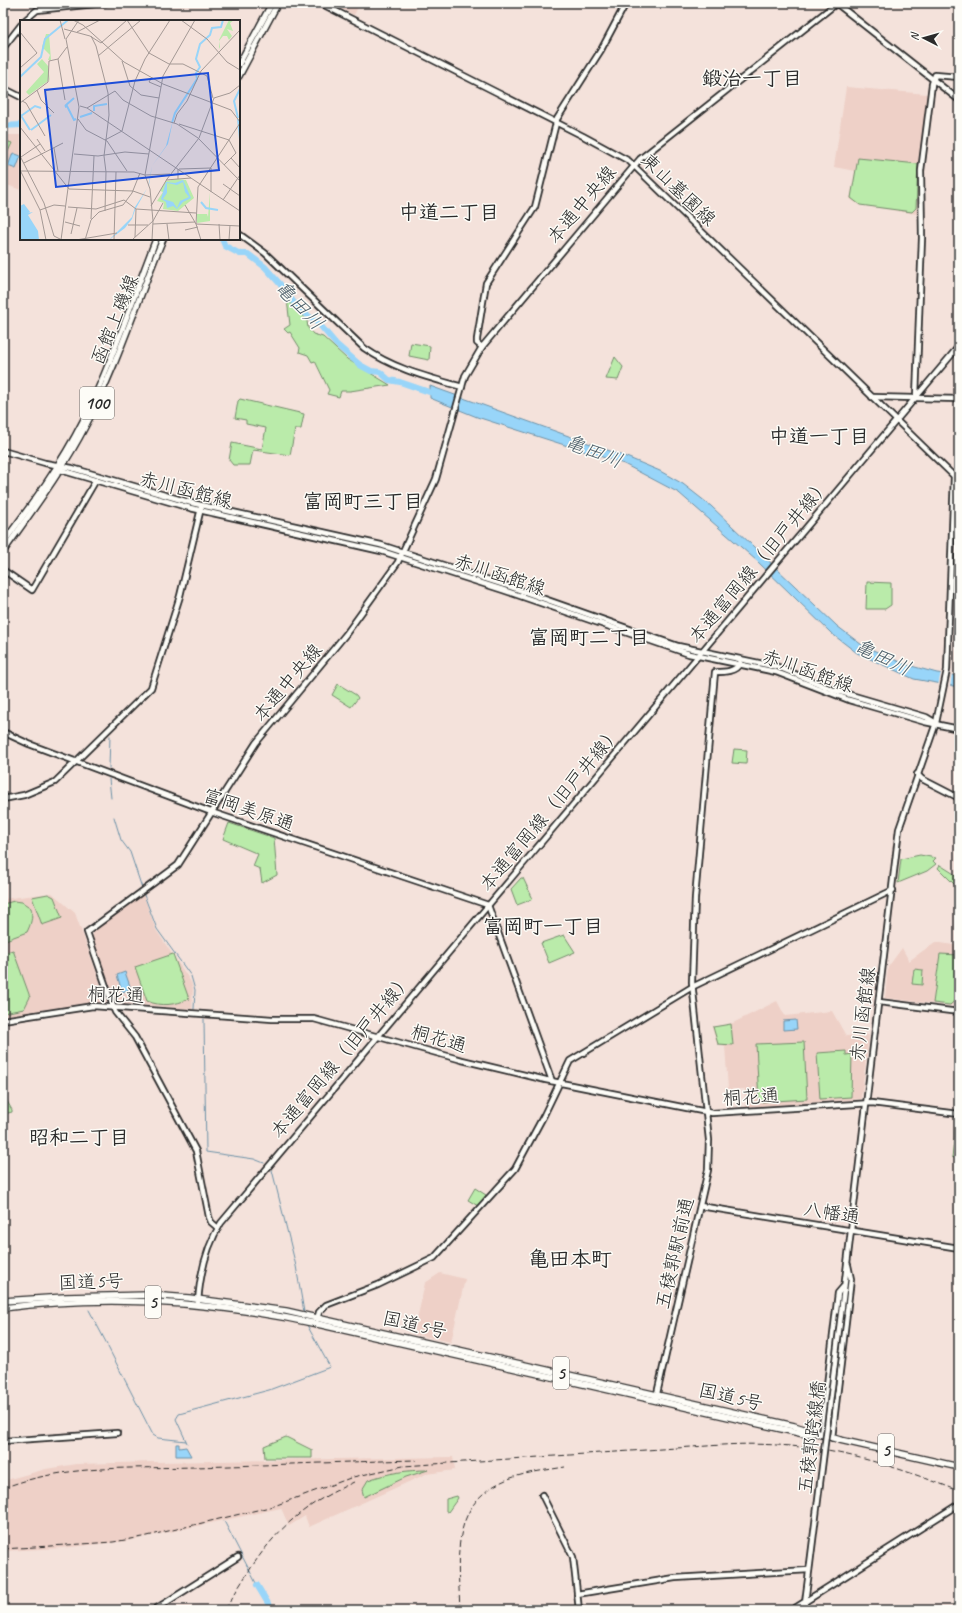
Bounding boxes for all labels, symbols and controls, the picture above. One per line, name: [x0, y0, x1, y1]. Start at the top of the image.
north arrow: [904, 18, 944, 58]
inset map: [20, 20, 240, 240]
text: N: [907, 31, 922, 41]
district label: 鍛治一丁目: [702, 66, 802, 91]
street label: 東山墓園線: [636, 148, 721, 231]
street label: 本通中央線: [542, 161, 621, 249]
district label: 中道二丁目: [399, 200, 499, 225]
street label: 函館上磯線: [86, 271, 144, 368]
water label: 亀田川: [270, 275, 329, 336]
road number: 100: [80, 387, 114, 419]
district label: 中道一丁目: [769, 424, 869, 449]
water label: 亀田川: [561, 429, 626, 474]
street label: 赤川函館線: [137, 467, 235, 513]
street label: 本通富岡線（旧戸井線）: [683, 473, 836, 648]
district label: 富岡町三丁目: [303, 489, 423, 514]
street label: 赤川函館線: [451, 549, 549, 601]
district label: 富岡町二丁目: [529, 625, 649, 650]
water label: 亀田川: [850, 633, 915, 681]
street label: 本通中央線: [248, 639, 327, 727]
street label: 赤川函館線: [759, 644, 857, 698]
street label: 本通富岡線（旧戸井線）: [474, 721, 627, 896]
street label: 富岡美原通: [200, 783, 298, 837]
district label: 富岡町一丁目: [483, 914, 603, 939]
street label: 赤川函館線: [845, 966, 881, 1063]
street label: 本通富岡線（旧戸井線）: [265, 968, 418, 1143]
street label: 桐花通: [87, 982, 145, 1008]
street label: 桐花通: [408, 1020, 469, 1058]
street label: 桐花通: [722, 1084, 780, 1110]
district label: 昭和二丁目: [29, 1125, 129, 1150]
street label: 五稜郭駅前通: [650, 1195, 699, 1311]
street label: 八幡通: [802, 1197, 862, 1229]
district label: 亀田本町: [528, 1246, 612, 1272]
street label: 国道5号: [58, 1269, 124, 1295]
road number: 5: [145, 1286, 161, 1318]
street label: 国道5号: [380, 1306, 449, 1344]
road number: 5: [553, 1357, 569, 1389]
street label: 国道5号: [696, 1378, 765, 1416]
street label: 五稜郭跨線橋: [793, 1379, 831, 1495]
road number: 5: [878, 1434, 894, 1466]

